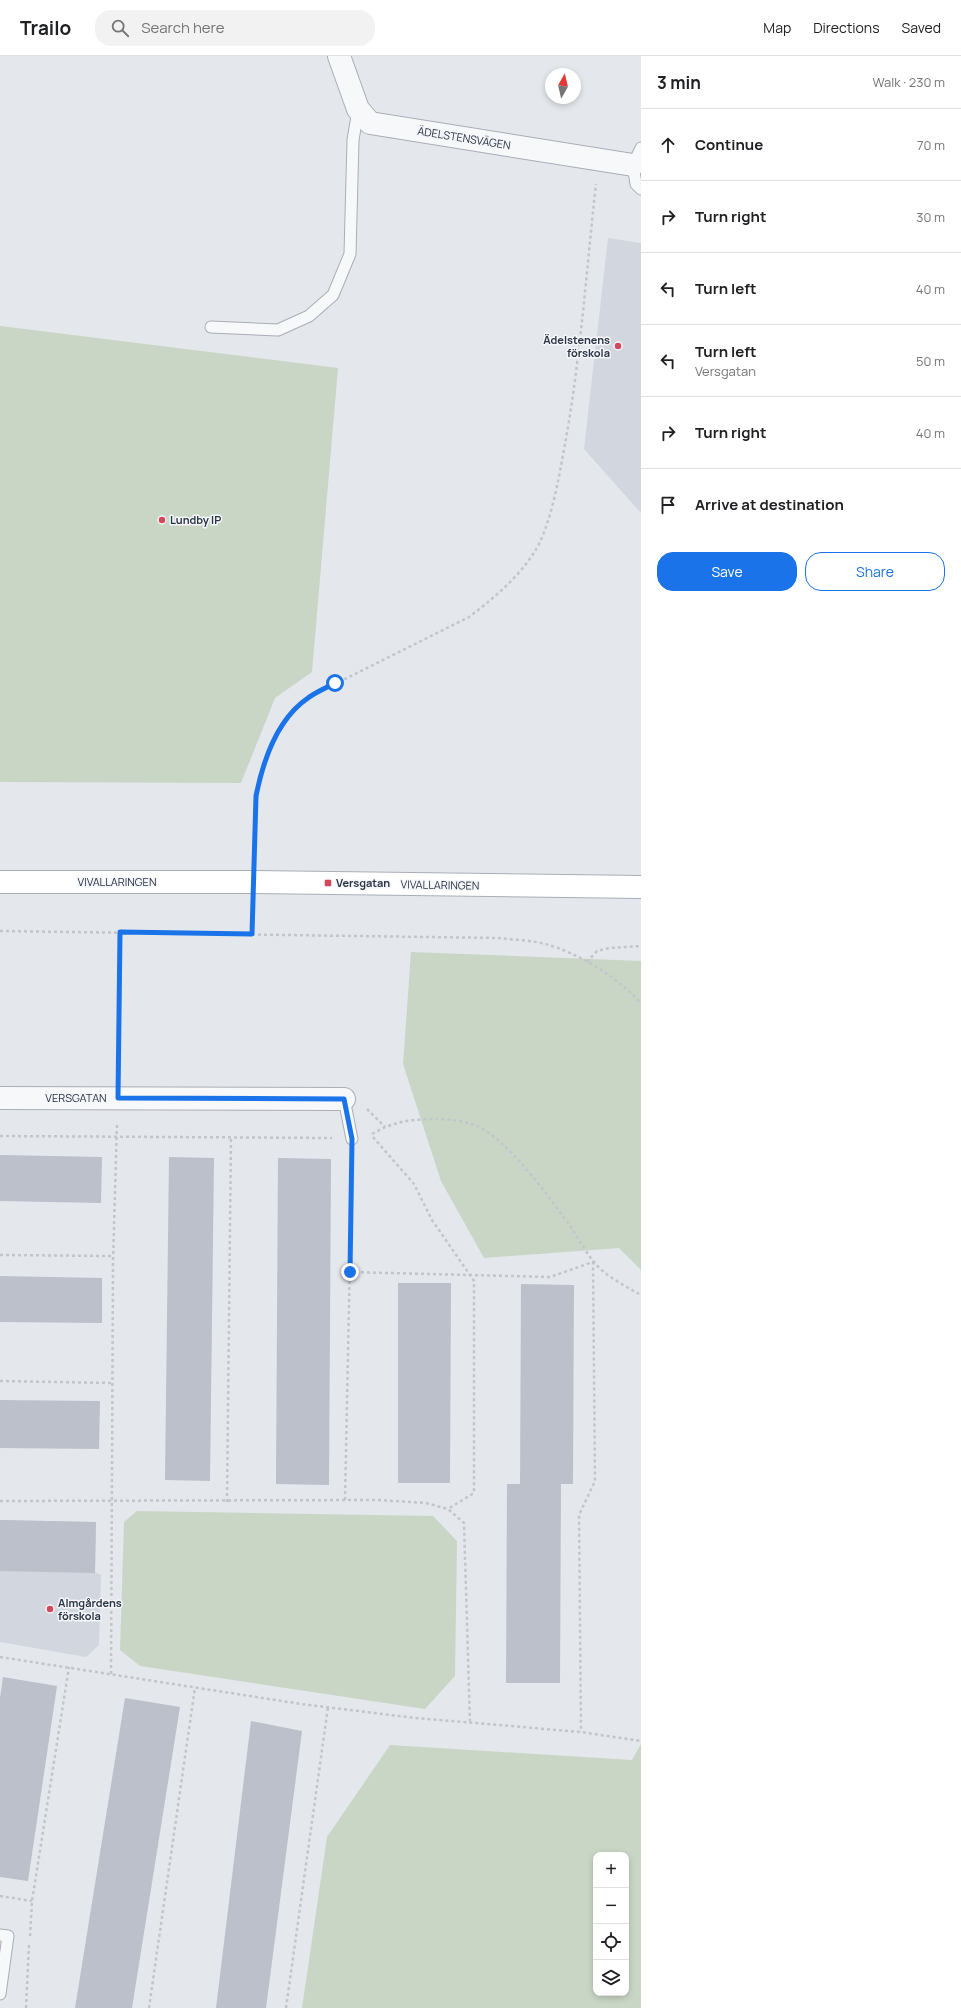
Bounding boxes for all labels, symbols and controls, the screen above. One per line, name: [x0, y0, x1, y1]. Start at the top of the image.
search box: [95, 10, 375, 46]
text: Trailo: [20, 15, 71, 41]
icon: search: [109, 17, 131, 39]
text: Search here: [141, 17, 225, 38]
text: Map: [763, 18, 791, 37]
text: Directions: [813, 18, 880, 37]
text: Saved: [902, 18, 941, 37]
north arrow: [545, 68, 581, 104]
text: 3 min: [657, 71, 701, 94]
text: Walk · 230 m: [872, 73, 945, 91]
street label: ÄDELSTENSVÄGEN: [416, 123, 512, 152]
icon: ahead: [657, 134, 679, 156]
text: Continue: [695, 134, 763, 155]
text: 70 m: [917, 136, 945, 154]
icon: right: [657, 206, 679, 228]
text: Turn right: [695, 206, 766, 227]
text: 30 m: [916, 208, 945, 226]
icon: left: [657, 278, 679, 300]
text: Turn left: [695, 278, 757, 299]
text: 40 m: [916, 280, 945, 298]
place label: Ädelstenens förskola: [543, 332, 610, 360]
marker: Ädelstenens förskola: [613, 341, 623, 351]
text: Turn left: [695, 341, 757, 362]
icon: left: [657, 350, 679, 372]
text: 50 m: [916, 352, 945, 370]
text: Versgatan: [695, 362, 756, 380]
icon: right: [657, 422, 679, 444]
text: Turn right: [695, 422, 766, 443]
text: 40 m: [916, 424, 945, 442]
icon: arrive: [657, 494, 679, 516]
text: Arrive at destination: [695, 494, 844, 515]
place label: Lundby IP: [170, 512, 221, 527]
marker: Lundby IP: [157, 515, 167, 525]
button: Save: [657, 552, 797, 591]
button: Share: [805, 552, 945, 591]
route start: [326, 674, 344, 692]
street label: VIVALLARINGEN: [78, 874, 156, 889]
place label: Versgatan: [336, 875, 390, 890]
street label: VIVALLARINGEN: [400, 876, 480, 893]
marker: Versgatan: [323, 878, 333, 888]
street label: VERSGATAN: [45, 1090, 107, 1105]
route end: [341, 1263, 359, 1281]
place label: Almgårdens förskola: [58, 1595, 122, 1623]
marker: Almgårdens förskola: [45, 1604, 55, 1614]
map controls: [593, 1852, 629, 1996]
button: +: [593, 1852, 629, 1888]
button: −: [593, 1888, 629, 1924]
button: locate: [593, 1924, 629, 1960]
button: layers: [593, 1960, 629, 1996]

